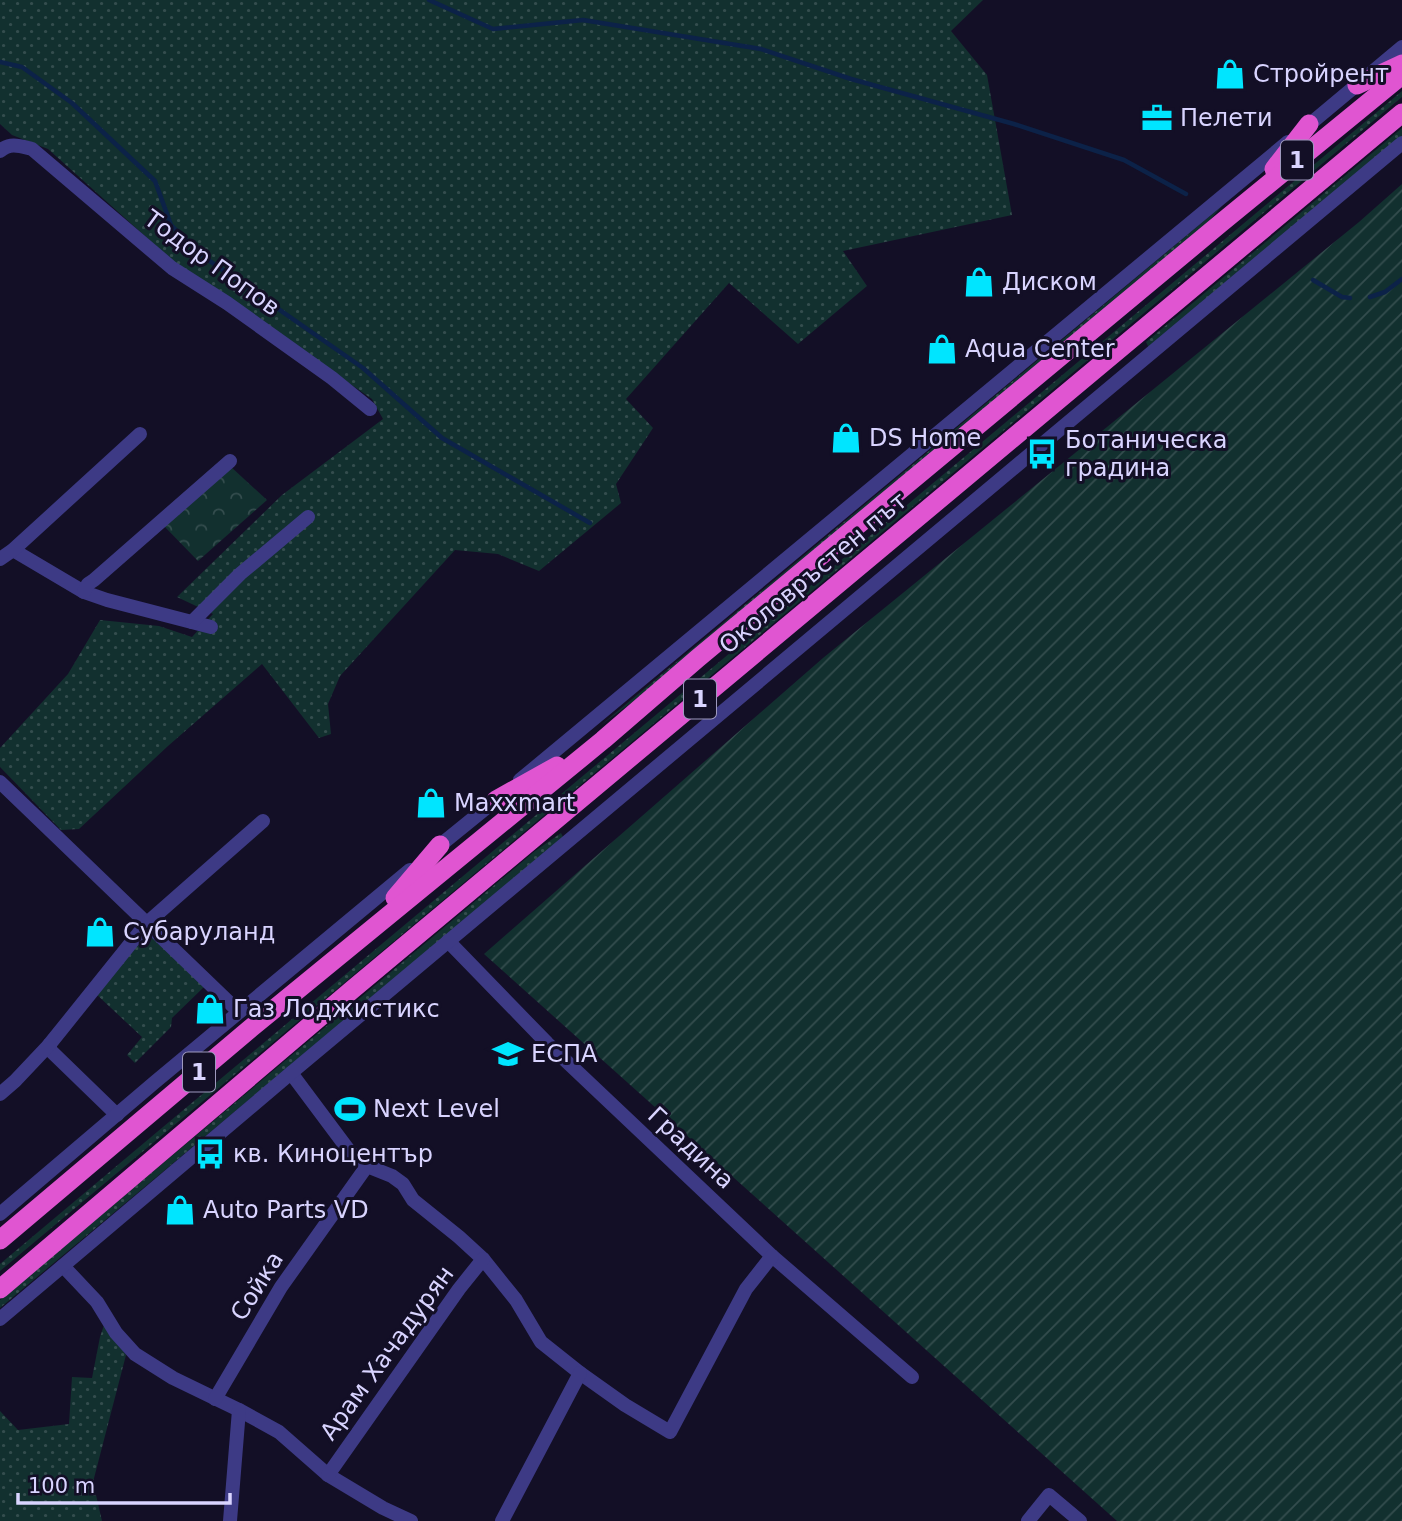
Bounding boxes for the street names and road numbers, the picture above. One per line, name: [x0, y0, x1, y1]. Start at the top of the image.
road number: 1: [1281, 140, 1313, 180]
street label: Тодор Попов: [138, 204, 285, 322]
street label: Околовръстен път: [713, 486, 913, 660]
road number: 1: [684, 680, 716, 719]
road number: 1: [183, 1052, 215, 1092]
street label: Градина: [642, 1101, 740, 1195]
street label: Сойка: [225, 1246, 289, 1326]
street label: Арам Хачадурян: [314, 1261, 460, 1445]

